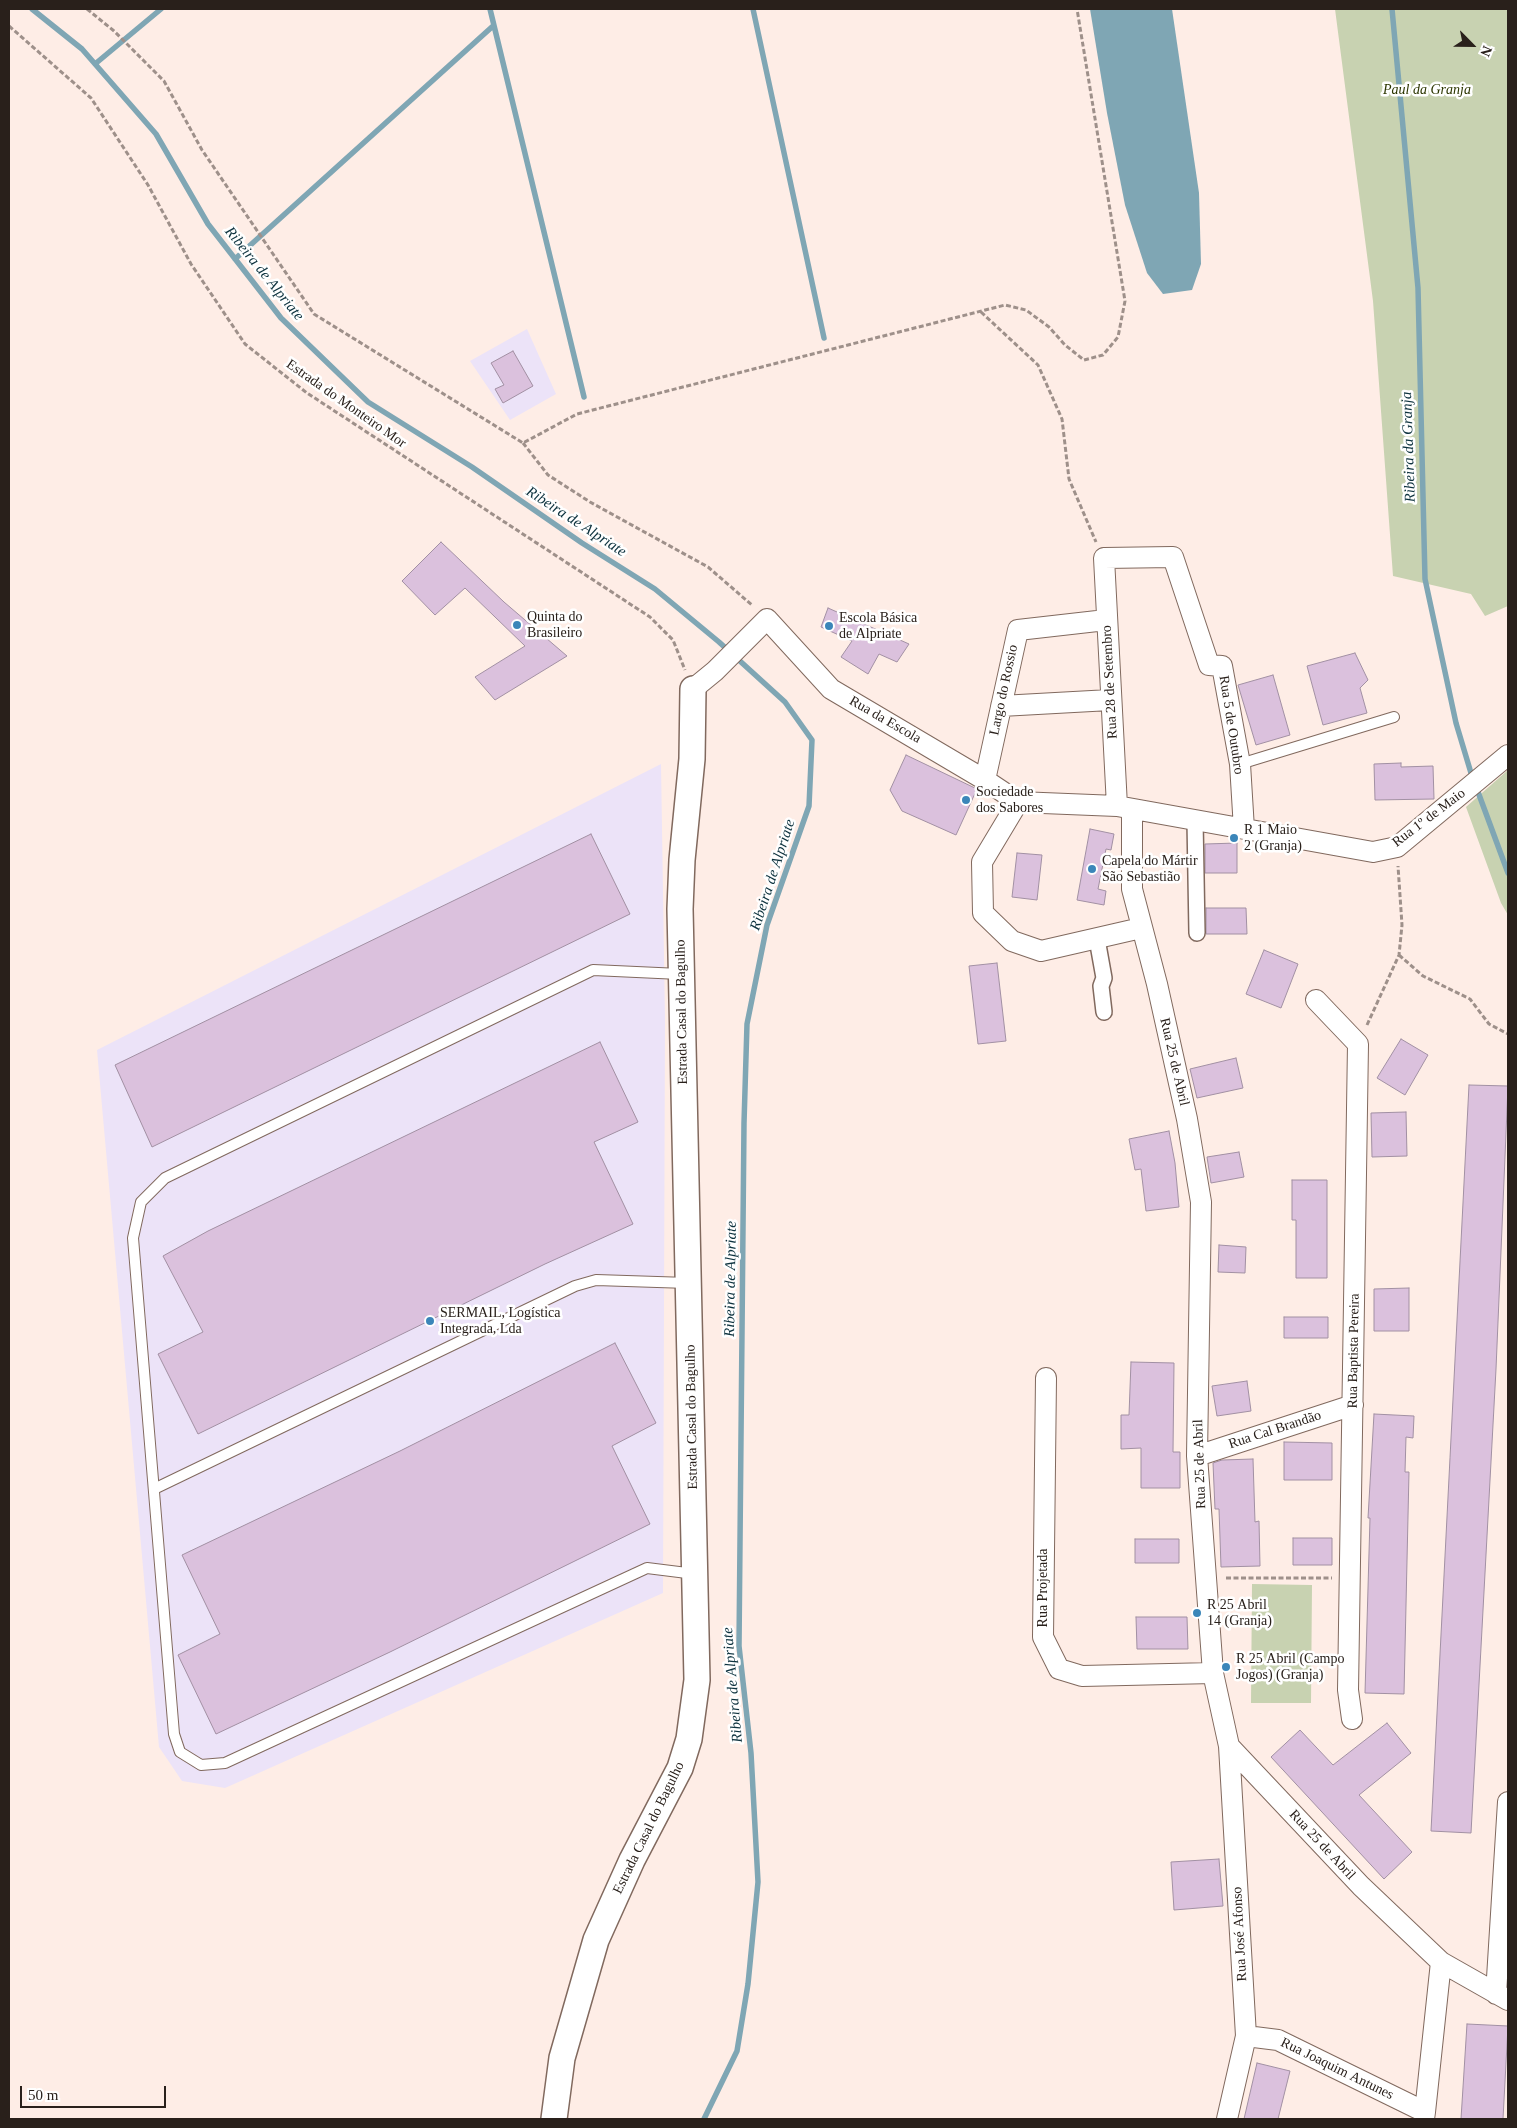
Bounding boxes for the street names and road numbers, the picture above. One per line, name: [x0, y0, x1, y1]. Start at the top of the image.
street label: Estrada do Monteiro Mor: [283, 356, 409, 452]
street label: Rua 28 de Setembro: [1099, 625, 1121, 739]
street label: Largo do Rossio: [986, 643, 1022, 737]
street label: Rua 5 de Outubro: [1215, 674, 1247, 776]
street label: Rua da Escola: [846, 693, 924, 747]
street label: Rua 1º de Maio: [1389, 785, 1469, 851]
street label: Estrada Casal do Bagulho: [672, 939, 692, 1085]
street label: Rua 25 de Abril: [1156, 1016, 1192, 1108]
street label: Rua Baptista Pereira: [1345, 1293, 1363, 1409]
street label: Estrada Casal do Bagulho: [682, 1344, 702, 1490]
street label: Rua Cal Brandão: [1227, 1407, 1323, 1453]
street label: Rua 25 de Abril: [1190, 1419, 1210, 1509]
street label: Rua Projetada: [1035, 1549, 1051, 1627]
street label: Estrada Casal do Bagulho: [610, 1759, 688, 1897]
street label: Rua 25 de Abril: [1285, 1806, 1359, 1884]
street label: Rua José Afonso: [1229, 1886, 1251, 1982]
street label: Rua Joaquim Antunes: [1278, 2034, 1396, 2104]

